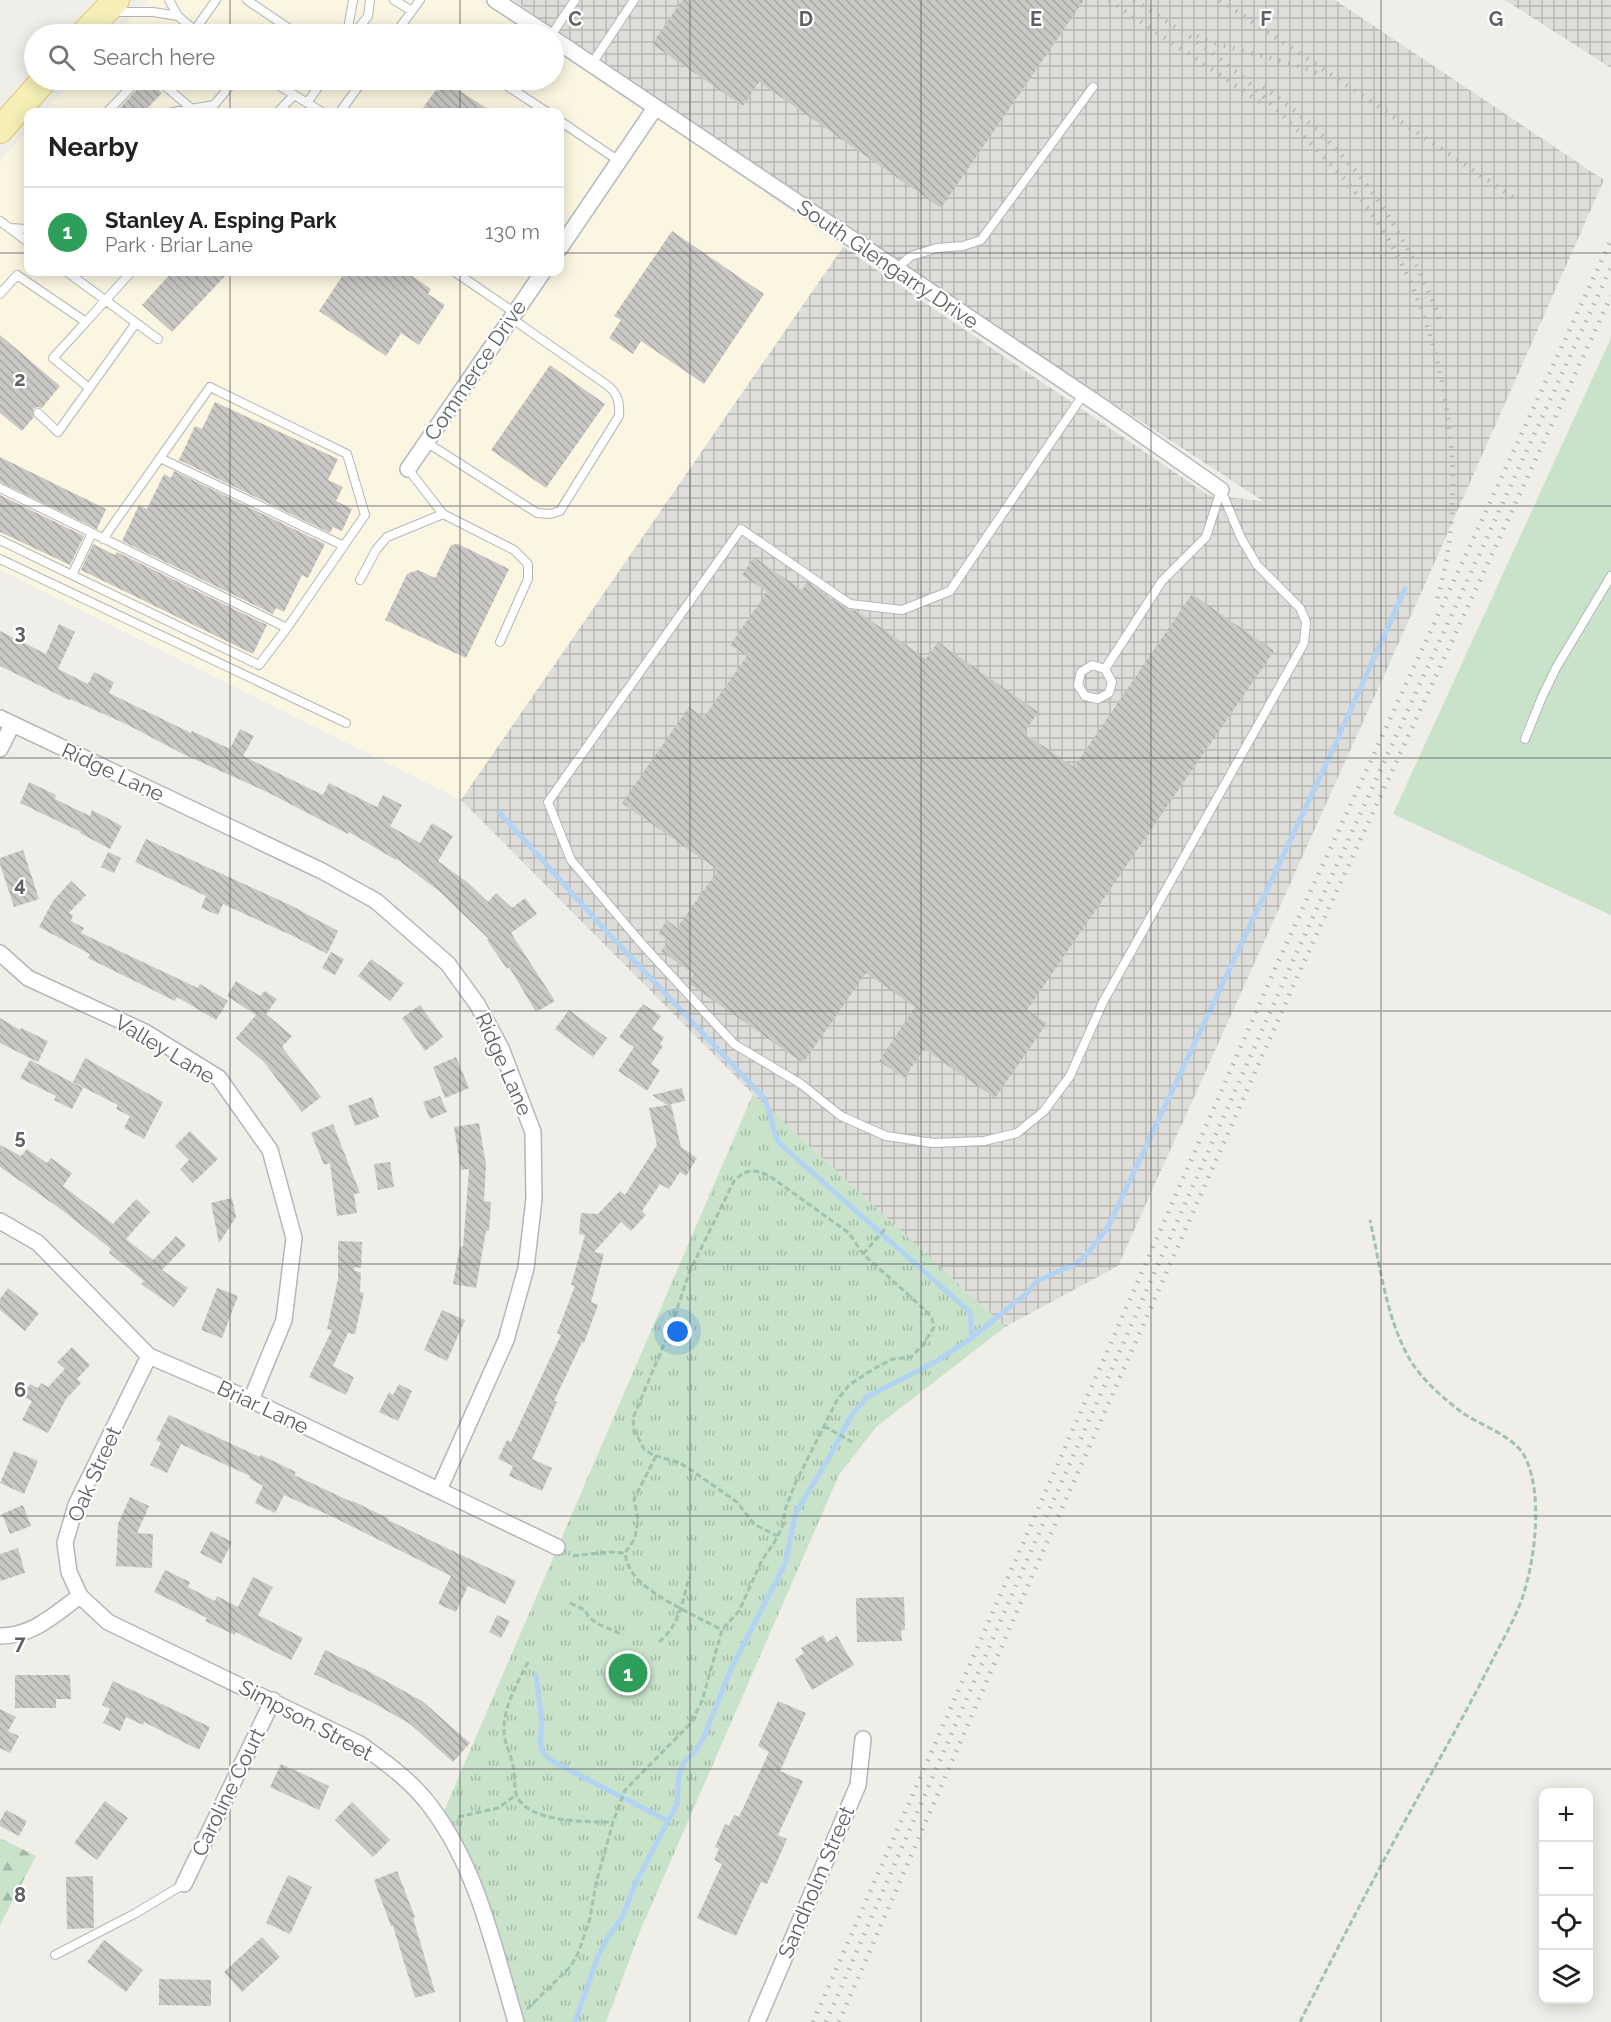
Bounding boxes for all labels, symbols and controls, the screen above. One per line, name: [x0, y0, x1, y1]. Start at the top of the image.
text: C: [568, 7, 582, 31]
text: D: [799, 7, 813, 31]
text: E: [1030, 7, 1042, 31]
text: F: [1260, 7, 1272, 31]
text: G: [1489, 7, 1503, 31]
search box: [24, 24, 564, 90]
icon: search: [45, 41, 78, 74]
text: Search here: [93, 44, 215, 70]
text: Nearby: [48, 132, 138, 162]
street label: South Glengarry Drive: [793, 194, 983, 334]
text: Stanley A. Esping Park: [105, 207, 337, 233]
text: 1: [63, 220, 72, 244]
text: 130 m: [485, 220, 540, 244]
text: Park · Briar Lane: [105, 233, 253, 257]
street label: Commerce Drive: [419, 295, 531, 445]
text: 2: [14, 367, 26, 391]
text: 3: [14, 620, 26, 644]
street label: Ridge Lane: [58, 737, 168, 807]
text: 4: [14, 872, 26, 896]
street label: Valley Lane: [110, 1009, 220, 1089]
street label: Ridge Lane: [470, 1009, 538, 1119]
text: 5: [14, 1125, 26, 1149]
your location: [663, 1317, 692, 1346]
street label: Briar Lane: [213, 1375, 313, 1439]
text: 6: [14, 1378, 26, 1402]
street label: Oak Street: [62, 1422, 126, 1526]
text: 7: [14, 1631, 26, 1655]
pin: 1: [608, 1650, 648, 1696]
street label: Simpson Street: [235, 1674, 377, 1766]
street label: Caroline Court: [186, 1724, 270, 1860]
map controls: [1539, 1788, 1593, 2004]
button: +: [1539, 1788, 1593, 1842]
street label: Sandholm Street: [773, 1802, 859, 1962]
button: −: [1539, 1842, 1593, 1896]
text: 8: [14, 1883, 26, 1907]
button: locate: [1539, 1896, 1593, 1950]
button: layers: [1539, 1950, 1593, 2004]

